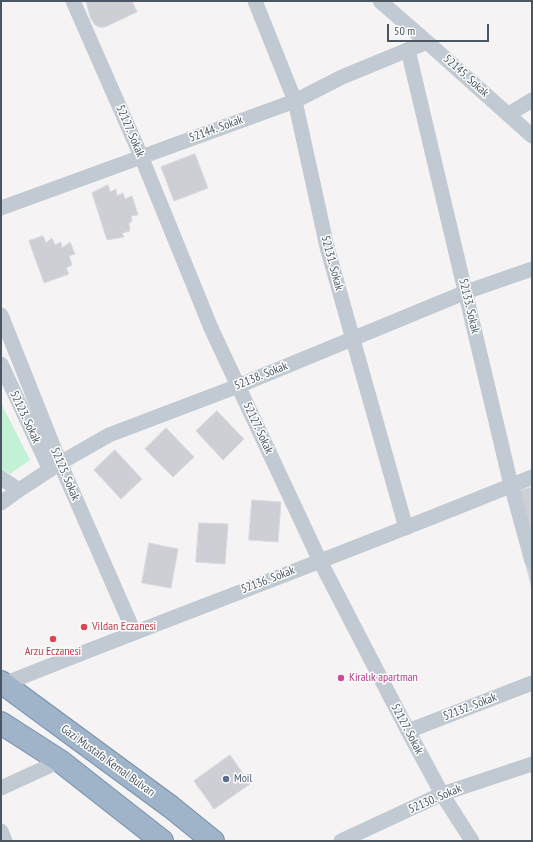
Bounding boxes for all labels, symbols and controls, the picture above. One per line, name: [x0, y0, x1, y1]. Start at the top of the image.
scale bar: [389, 16, 491, 42]
text: 50 m: [394, 23, 415, 38]
street label: 52145. Sokak: [440, 52, 492, 100]
street label: 52127. Sokak: [113, 103, 147, 159]
street label: 52144. Sokak: [187, 113, 245, 145]
street label: 52131. Sokak: [318, 234, 346, 292]
street label: 52133. Sokak: [456, 277, 482, 335]
street label: 52138. Sokak: [232, 359, 290, 393]
street label: 52123. Sokak: [7, 389, 43, 445]
street label: 52127. Sokak: [240, 400, 276, 456]
street label: 52125. Sokak: [47, 445, 83, 503]
street label: 52136. Sokak: [239, 563, 297, 597]
place label: Vildan Eczanesi: [92, 620, 156, 634]
marker: Vildan Eczanesi: [79, 622, 89, 632]
marker: Arzu Eczanesi: [48, 634, 58, 644]
place label: Arzu Eczanesi: [25, 645, 81, 659]
place label: Kiralık apartman: [349, 671, 418, 685]
marker: Kiralık apartman: [336, 673, 346, 683]
street label: 52132. Sokak: [441, 690, 499, 724]
street label: 52127. Sokak: [388, 701, 426, 757]
street label: Gazi Mustafa Kemal Bulvarı: [58, 722, 158, 800]
place label: Moil: [234, 772, 252, 786]
marker: Moil: [221, 774, 231, 784]
street label: 52130. Sokak: [406, 781, 464, 817]

